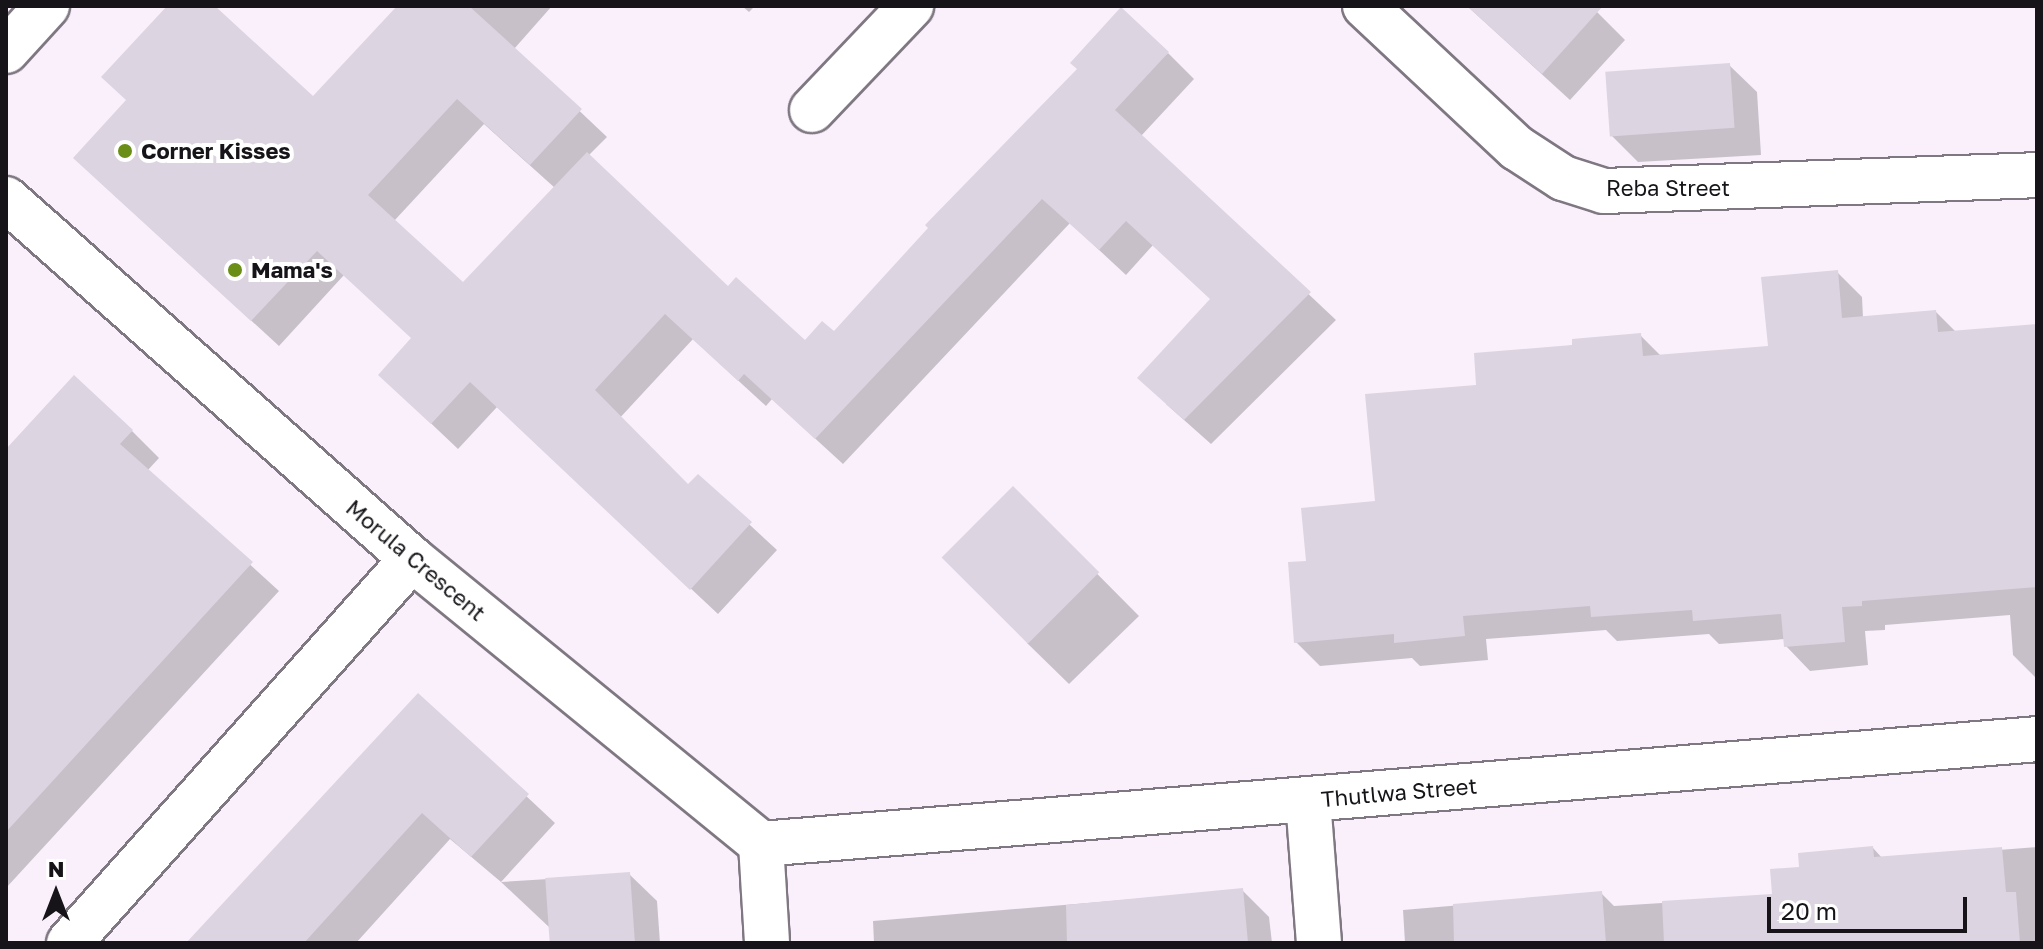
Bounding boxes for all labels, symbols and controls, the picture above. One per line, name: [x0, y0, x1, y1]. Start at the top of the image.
place label: Corner Kisses: [141, 138, 291, 164]
marker: Corner Kisses: [116, 142, 134, 160]
street label: Reba Street: [1606, 175, 1730, 201]
place label: Mama's: [251, 257, 333, 283]
marker: Mama's: [226, 261, 244, 279]
street label: Morula Crescent: [341, 494, 491, 626]
street label: Thutlwa Street: [1320, 772, 1478, 812]
north arrow: [16, 853, 96, 933]
text: N: [48, 855, 64, 882]
scale bar: [1771, 881, 1971, 931]
text: 20 m: [1781, 896, 1837, 925]

